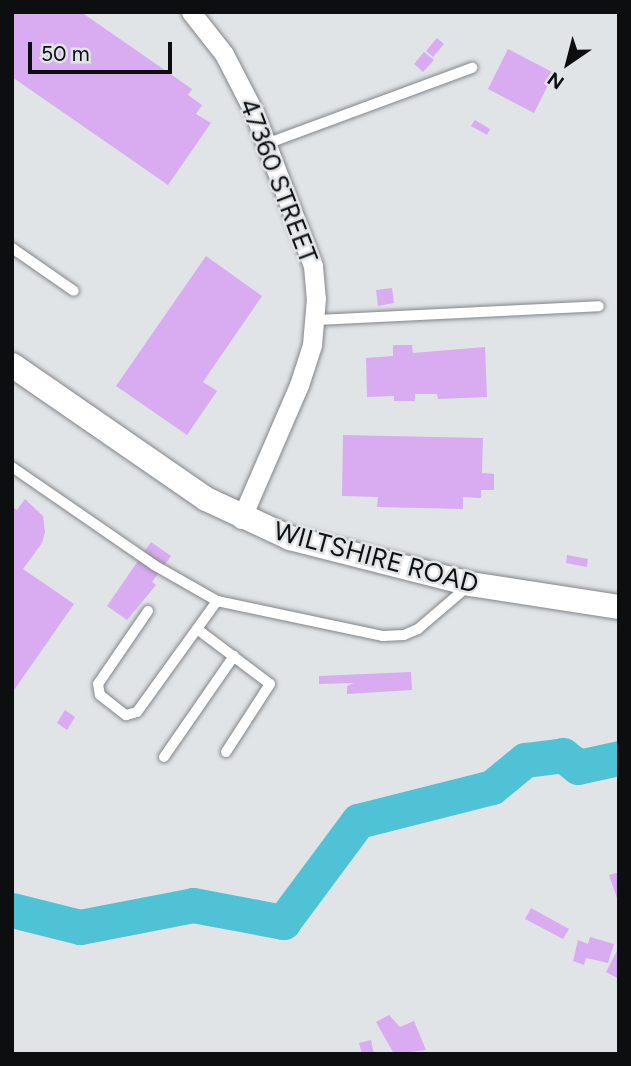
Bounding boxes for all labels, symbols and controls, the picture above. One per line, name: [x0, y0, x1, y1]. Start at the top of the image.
scale bar: [32, 28, 175, 72]
north arrow: [533, 28, 603, 98]
text: 50 m: [41, 41, 90, 66]
text: N: [543, 67, 568, 94]
street label: 47360 STREET: [232, 94, 324, 268]
street label: WILTSHIRE ROAD: [270, 516, 482, 600]

